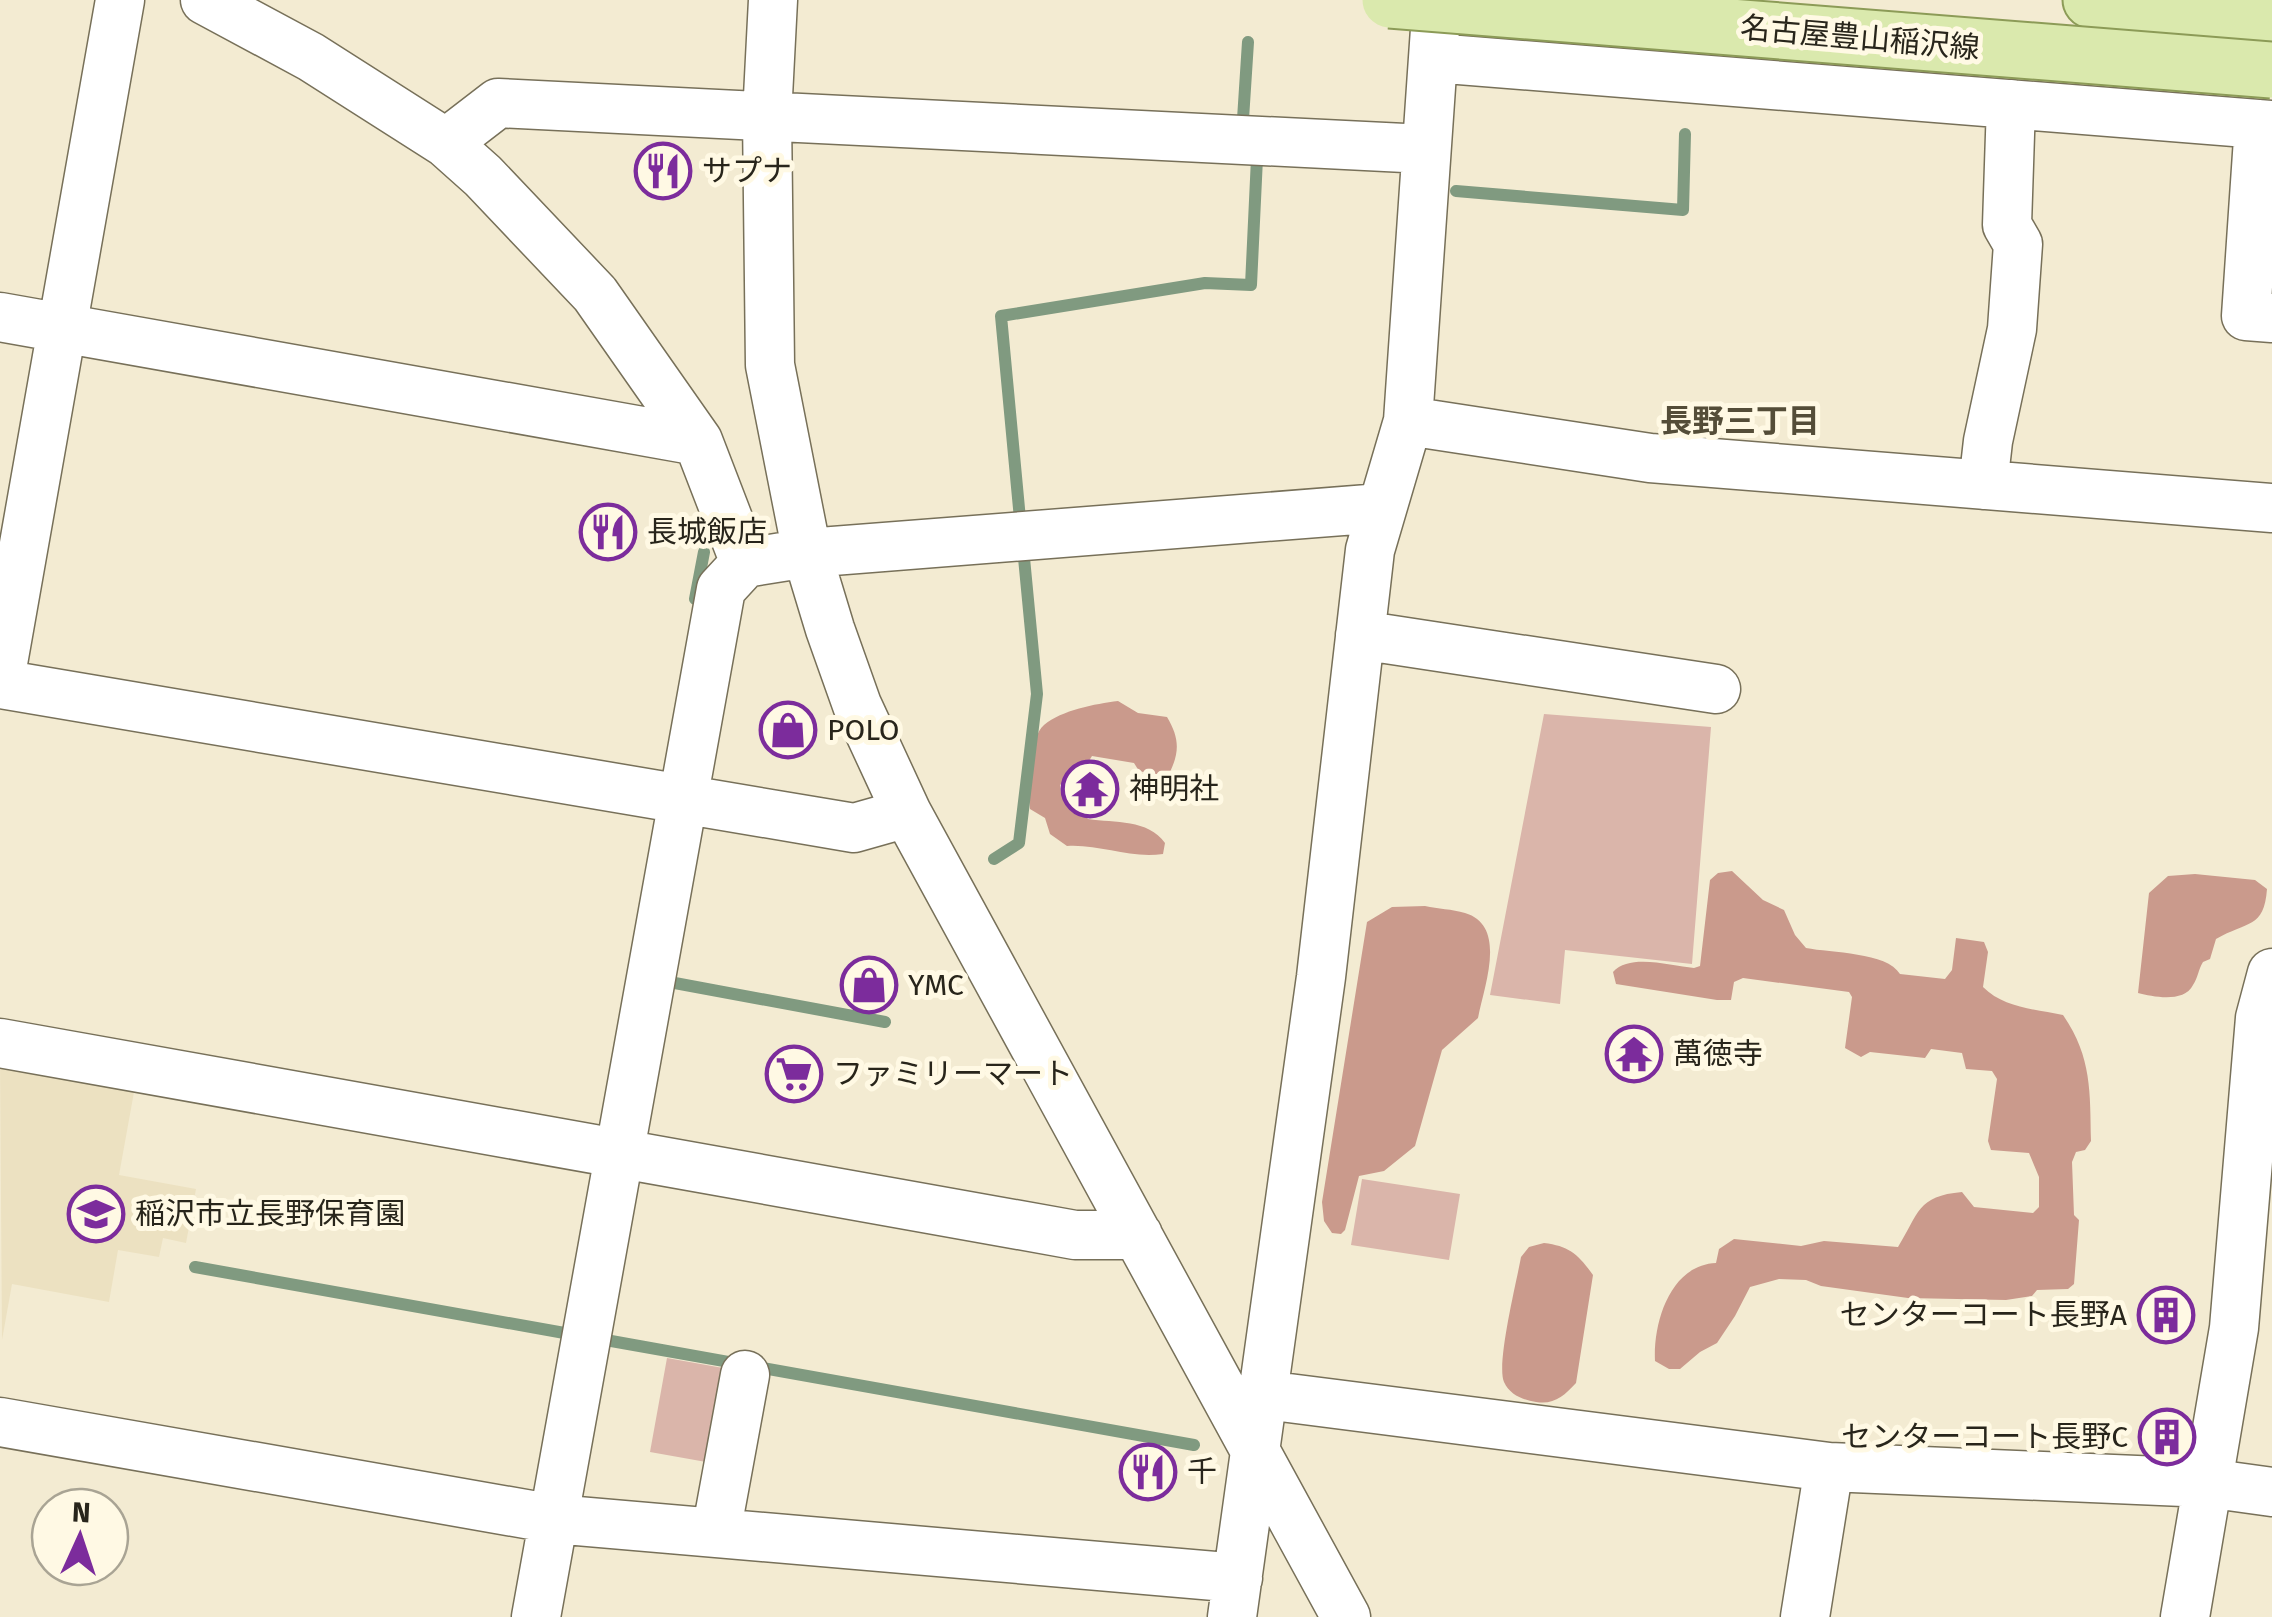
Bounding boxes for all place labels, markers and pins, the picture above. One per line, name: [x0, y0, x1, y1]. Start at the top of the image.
restaurant icon: サプナ: [633, 141, 693, 201]
place label: サプナ: [702, 153, 792, 189]
restaurant icon: 長城飯店: [578, 502, 638, 562]
place label: 長城飯店: [647, 514, 767, 550]
shop icon: POLO: [758, 700, 818, 760]
place label: POLO: [827, 712, 900, 748]
temple icon: 神明社: [1060, 759, 1120, 819]
place label: 神明社: [1129, 771, 1219, 807]
shop icon: YMC: [839, 955, 899, 1015]
place label: YMC: [908, 967, 964, 1003]
temple icon: 萬徳寺: [1604, 1024, 1664, 1084]
place label: 萬徳寺: [1673, 1036, 1763, 1072]
supermarket icon: ファミリーマート: [764, 1044, 824, 1104]
place label: ファミリーマート: [833, 1056, 1073, 1092]
school or university icon: 稲沢市立長野保育園: [66, 1184, 126, 1244]
place label: 稲沢市立長野保育園: [135, 1196, 405, 1232]
building icon: センターコート長野A: [2136, 1285, 2196, 1345]
place label: センターコート長野A: [1840, 1297, 2128, 1333]
building icon: センターコート長野C: [2137, 1407, 2197, 1467]
place label: センターコート長野C: [1841, 1419, 2128, 1455]
restaurant icon: 千: [1118, 1442, 1178, 1502]
place label: 千: [1187, 1454, 1217, 1490]

